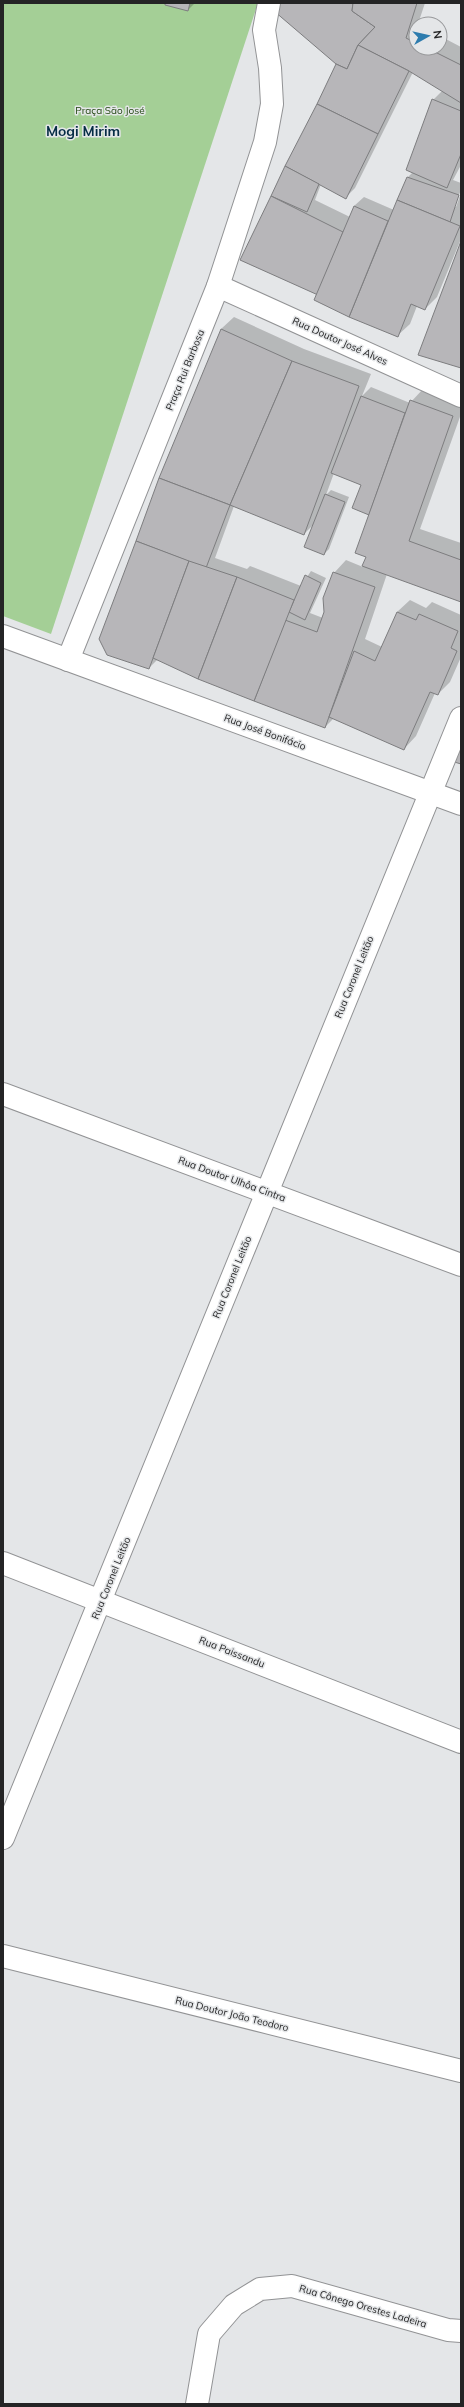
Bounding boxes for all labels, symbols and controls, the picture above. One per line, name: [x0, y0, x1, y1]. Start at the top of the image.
north arrow: [408, 16, 448, 56]
text: N: [430, 30, 445, 40]
park label: Praça São José: [75, 104, 145, 117]
district label: Mogi Mirim: [46, 122, 120, 140]
street label: Rua Doutor José Alves: [290, 314, 390, 368]
street label: Praça Rui Barbosa: [163, 328, 207, 412]
street label: Rua José Bonifácio: [222, 711, 308, 753]
street label: Rua Coronel Leitão: [332, 934, 377, 1020]
street label: Rua Doutor Ulhôa Cintra: [176, 1153, 288, 1205]
street label: Rua Coronel Leitão: [210, 1234, 255, 1320]
street label: Rua Coronel Leitão: [89, 1535, 134, 1621]
street label: Rua Paissandu: [197, 1633, 267, 1671]
street label: Rua Doutor João Teodoro: [174, 1994, 290, 2034]
street label: Rua Cônego Orestes Ladeira: [298, 2282, 428, 2330]

